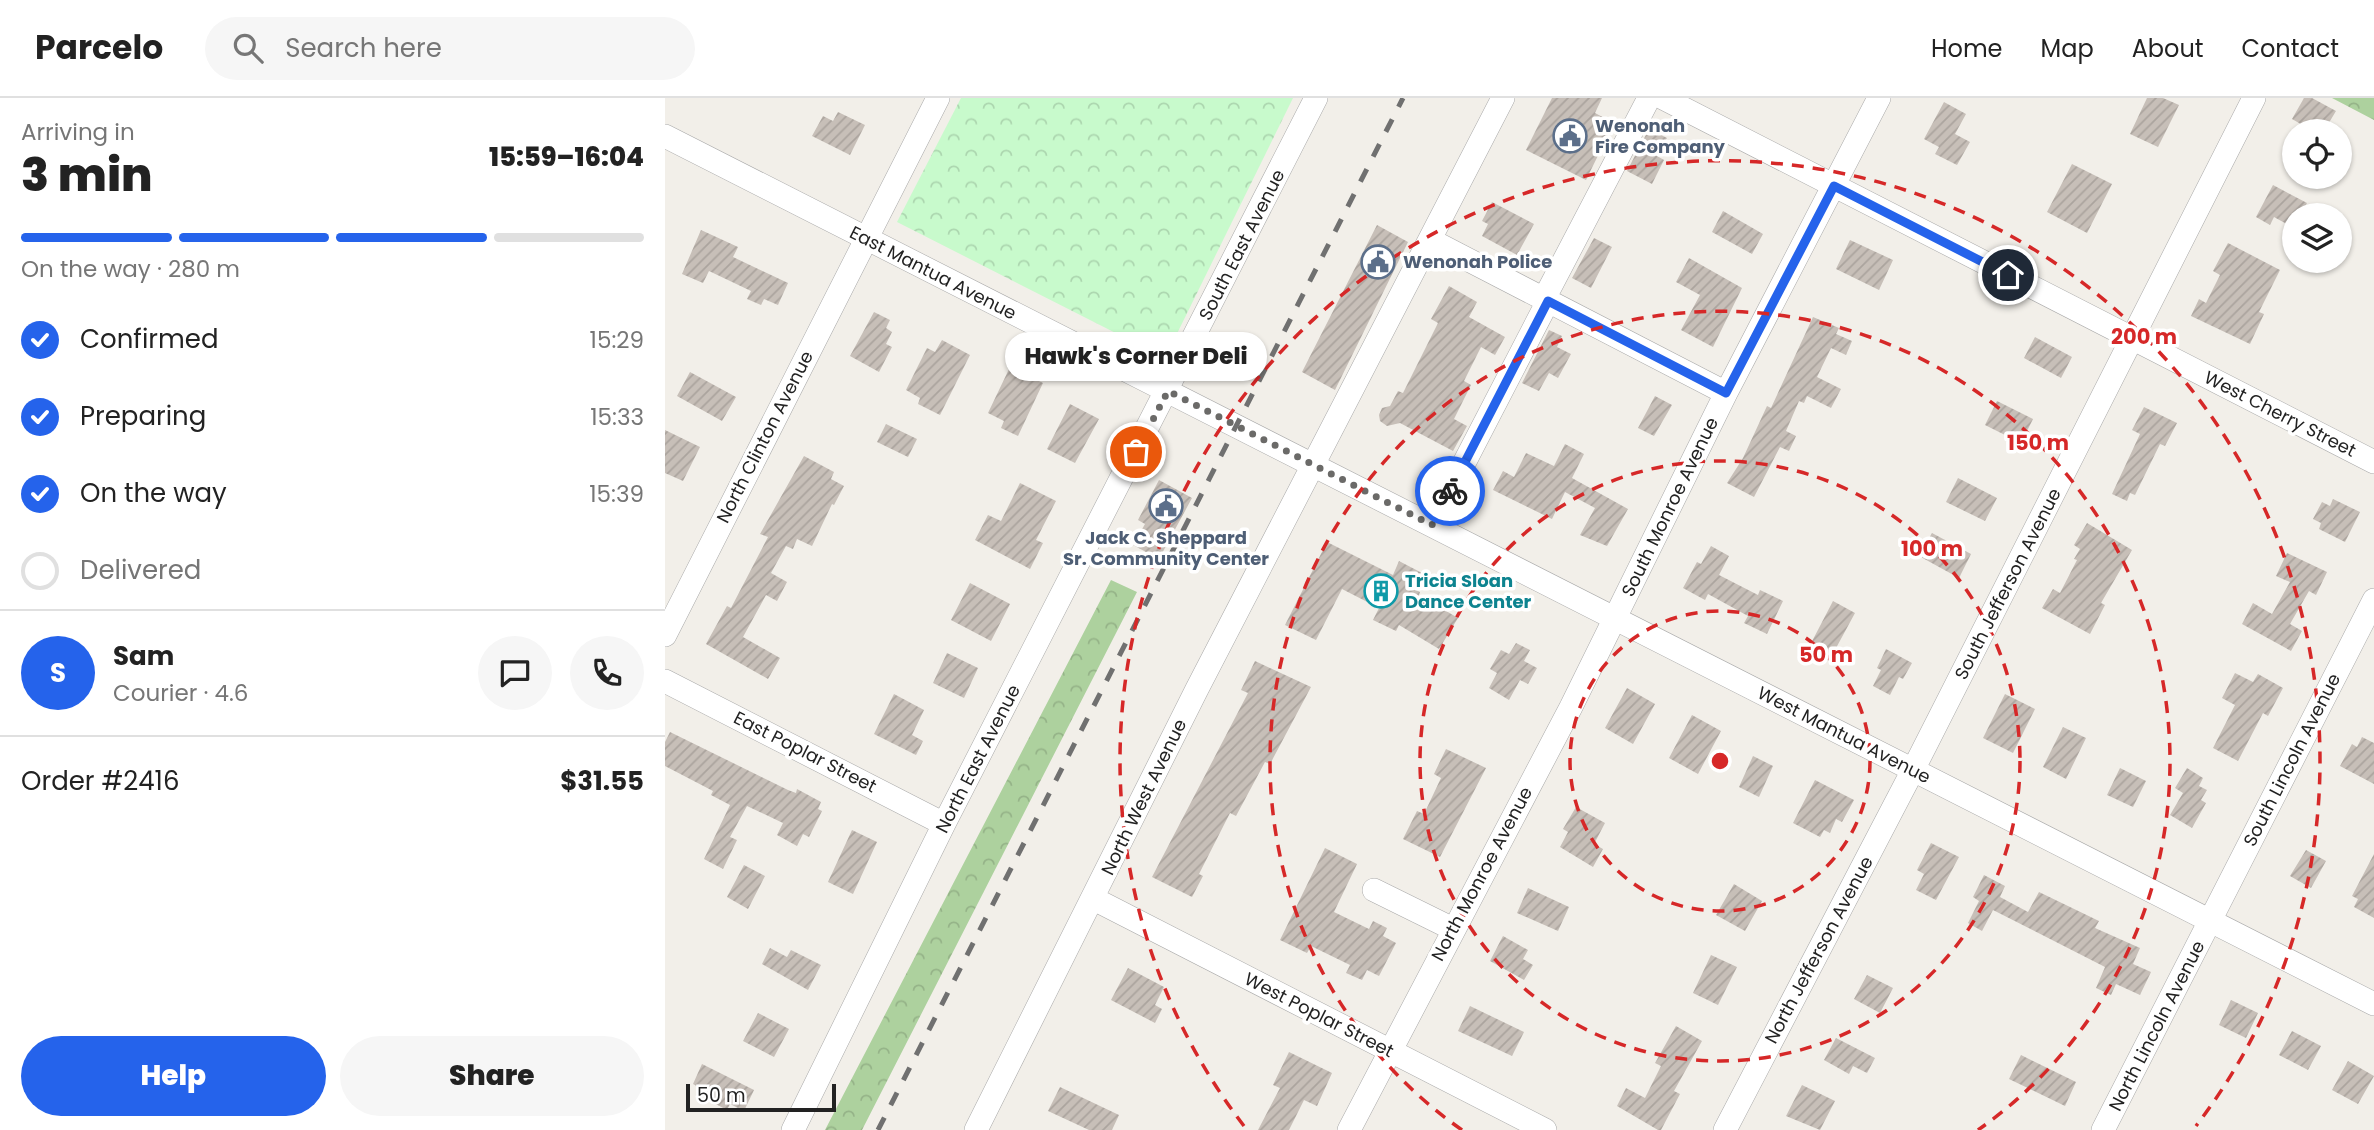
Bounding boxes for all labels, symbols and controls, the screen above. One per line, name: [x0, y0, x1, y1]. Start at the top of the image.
search box: [205, 17, 695, 80]
text: Parcelo: [35, 24, 163, 71]
icon: search: [229, 29, 267, 67]
text: Search here: [285, 30, 442, 66]
text: Home: [1931, 32, 2003, 65]
text: Map: [2041, 32, 2094, 65]
text: About: [2132, 32, 2203, 65]
text: Contact: [2241, 32, 2339, 65]
place label: Wenonah Fire Company: [1595, 113, 1726, 159]
text: Arriving in: [21, 116, 135, 148]
public building icon: Wenonah Fire Company: [1551, 117, 1589, 155]
map controls: [2282, 119, 2352, 273]
button: locate: [2282, 119, 2352, 189]
text: 15:59–16:04: [489, 139, 644, 175]
text: 3 min: [21, 143, 153, 207]
street label: South East Avenue: [1193, 165, 1290, 325]
button: layers: [2282, 203, 2352, 273]
street label: East Mantua Avenue: [846, 220, 1021, 325]
public building icon: Wenonah Police: [1359, 243, 1397, 281]
pin: [1978, 245, 2038, 305]
place label: Wenonah Police: [1403, 249, 1552, 274]
text: On the way · 280 m: [21, 253, 240, 285]
icon: home: [1989, 256, 2027, 294]
icon: check: [21, 321, 59, 359]
text: Confirmed: [80, 321, 218, 357]
text: 200 m: [2111, 322, 2177, 351]
text: 15:29: [590, 324, 644, 356]
callout: Hawk's Corner Deli: [1005, 333, 1267, 382]
text: Hawk's Corner Deli: [1024, 340, 1248, 372]
street label: North Clinton Avenue: [710, 346, 819, 527]
street label: West Cherry Street: [2200, 364, 2360, 463]
icon: check: [21, 398, 59, 436]
text: Preparing: [80, 398, 206, 434]
text: 15:33: [590, 401, 644, 433]
street label: South Monroe Avenue: [1615, 413, 1724, 601]
pin: [1106, 422, 1166, 482]
text: 150 m: [2007, 428, 2069, 457]
icon: bag: [1117, 433, 1155, 471]
courier: [1415, 456, 1485, 526]
icon: bike: [1431, 472, 1469, 510]
icon: check: [21, 475, 59, 513]
text: On the way: [80, 475, 227, 511]
text: 15:39: [589, 478, 644, 510]
street label: South Jefferson Avenue: [1948, 484, 2067, 684]
public building icon: Jack C. Sheppard Sr. Community Center: [1147, 487, 1185, 525]
place label: Jack C. Sheppard Sr. Community Center: [1063, 525, 1269, 571]
text: 100 m: [1901, 534, 1963, 563]
text: Delivered: [80, 552, 201, 588]
place label: Tricia Sloan Dance Center: [1405, 568, 1532, 614]
building icon: Tricia Sloan Dance Center: [1362, 572, 1400, 610]
button: chat: [478, 636, 552, 710]
button: phone: [570, 636, 644, 710]
text: Sam: [113, 638, 174, 674]
text: 50 m: [1799, 640, 1853, 669]
text: S: [50, 655, 66, 691]
street label: South Lincoln Avenue: [2237, 669, 2346, 851]
text: Courier · 4.6: [113, 677, 248, 709]
street label: North East Avenue: [929, 680, 1026, 837]
street label: West Mantua Avenue: [1753, 680, 1935, 789]
street label: East Poplar Street: [730, 705, 881, 798]
street label: North West Avenue: [1095, 715, 1192, 879]
centre of rings: [1708, 749, 1732, 773]
text: Order #2416: [21, 763, 179, 799]
text: $31.55: [560, 763, 644, 799]
street label: North Monroe Avenue: [1425, 782, 1538, 965]
street label: North Jefferson Avenue: [1758, 852, 1879, 1048]
street label: North Lincoln Avenue: [2103, 936, 2210, 1115]
street label: West Poplar Street: [1240, 966, 1398, 1063]
button: Help: [21, 1036, 326, 1116]
button: Share: [340, 1036, 644, 1116]
scale bar: [686, 1081, 837, 1113]
text: 50 m: [697, 1082, 746, 1109]

